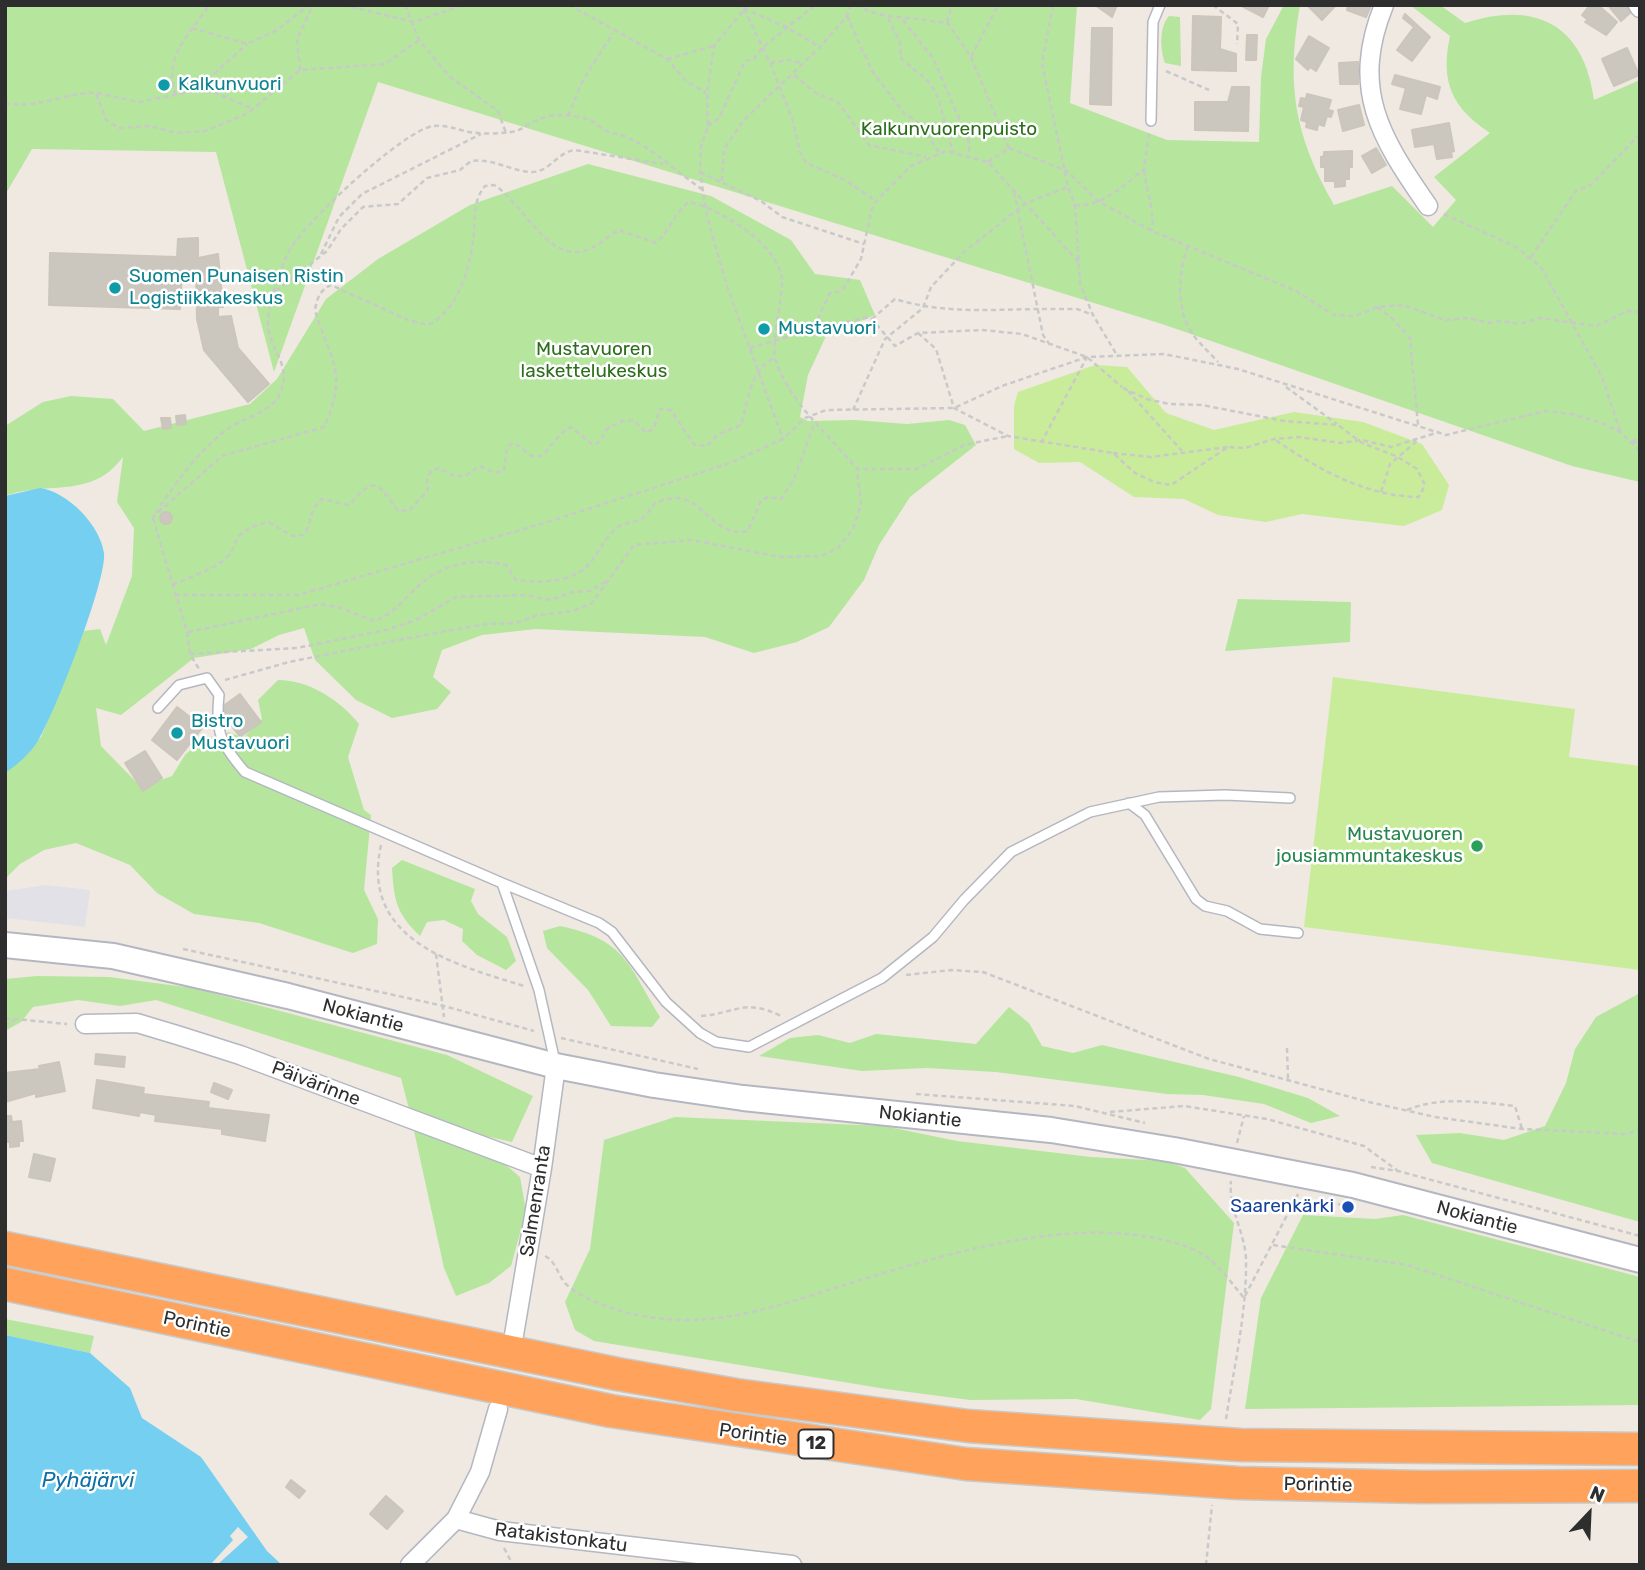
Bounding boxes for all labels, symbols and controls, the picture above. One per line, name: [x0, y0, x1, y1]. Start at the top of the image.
place label: Kalkunvuori: [178, 74, 282, 96]
marker: Kalkunvuori: [156, 77, 172, 93]
park label: Kalkunvuorenpuisto: [861, 119, 1037, 141]
place label: Suomen Punaisen Ristin Logistiikkakeskus: [129, 266, 344, 310]
marker: Suomen Punaisen Ristin Logistiikkakeskus: [107, 280, 123, 296]
place label: Mustavuori: [778, 318, 877, 340]
marker: Mustavuori: [756, 321, 772, 337]
park label: Mustavuoren laskettelukeskus: [521, 339, 667, 383]
place label: Bistro Mustavuori: [191, 711, 290, 755]
marker: Bistro Mustavuori: [169, 725, 185, 741]
place label: Mustavuoren jousiammuntakeskus: [1276, 824, 1463, 868]
marker: Mustavuoren jousiammuntakeskus: [1469, 838, 1485, 854]
street label: Nokiantie: [320, 994, 406, 1038]
street label: Päivärinne: [268, 1057, 364, 1111]
street label: Nokiantie: [878, 1101, 962, 1133]
street label: Salmenranta: [516, 1144, 556, 1258]
place label: Saarenkärki: [1230, 1196, 1334, 1218]
street label: Nokiantie: [1434, 1196, 1520, 1240]
marker: Saarenkärki: [1340, 1199, 1356, 1215]
street label: Porintie: [161, 1307, 233, 1343]
street label: Porintie: [717, 1419, 789, 1451]
road number: 12: [798, 1429, 834, 1458]
water label: Pyhäjärvi: [42, 1468, 134, 1494]
street label: Porintie: [1283, 1473, 1353, 1497]
north arrow: [1554, 1479, 1624, 1549]
text: N: [1587, 1481, 1608, 1507]
street label: Ratakistonkatu: [493, 1519, 629, 1557]

